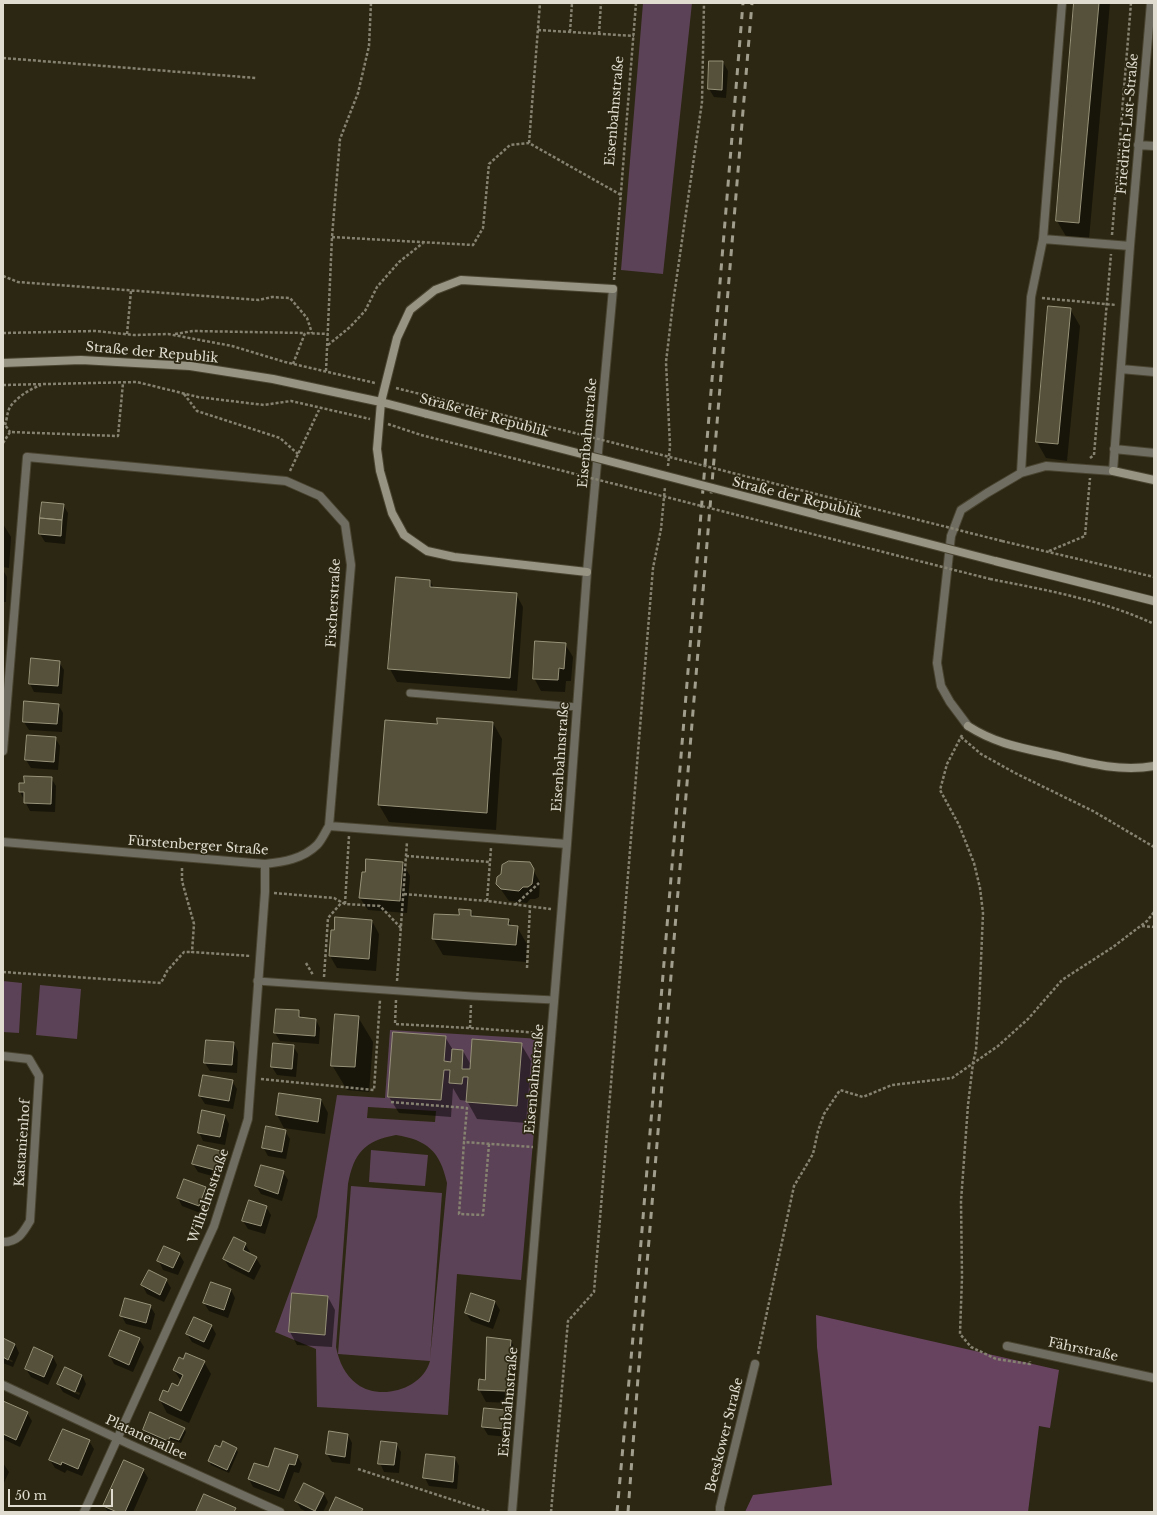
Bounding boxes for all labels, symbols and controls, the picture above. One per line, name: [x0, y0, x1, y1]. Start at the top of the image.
street label: Friedrich-List-Straße: [1114, 53, 1142, 195]
street label: Eisenbahnstraße: [602, 55, 628, 167]
street label: Straße der Republik: [85, 339, 219, 367]
street label: Eisenbahnstraße: [575, 377, 601, 489]
street label: Straße der Republik: [418, 391, 550, 441]
street label: Straße der Republik: [731, 474, 863, 522]
street label: Fischerstraße: [324, 558, 344, 648]
street label: Eisenbahnstraße: [549, 701, 573, 813]
street label: Fürstenberger Straße: [127, 833, 269, 859]
street label: Eisenbahnstraße: [522, 1023, 548, 1135]
street label: Kastanienhof: [12, 1099, 34, 1187]
street label: Wilhelmstraße: [186, 1147, 232, 1245]
street label: Fährstraße: [1047, 1335, 1119, 1365]
street label: Eisenbahnstraße: [496, 1346, 522, 1458]
street label: Beeskower Straße: [703, 1376, 747, 1494]
street label: Platanenallee: [103, 1412, 189, 1464]
scale bar: [10, 1481, 115, 1507]
text: 50 m: [15, 1488, 47, 1503]

